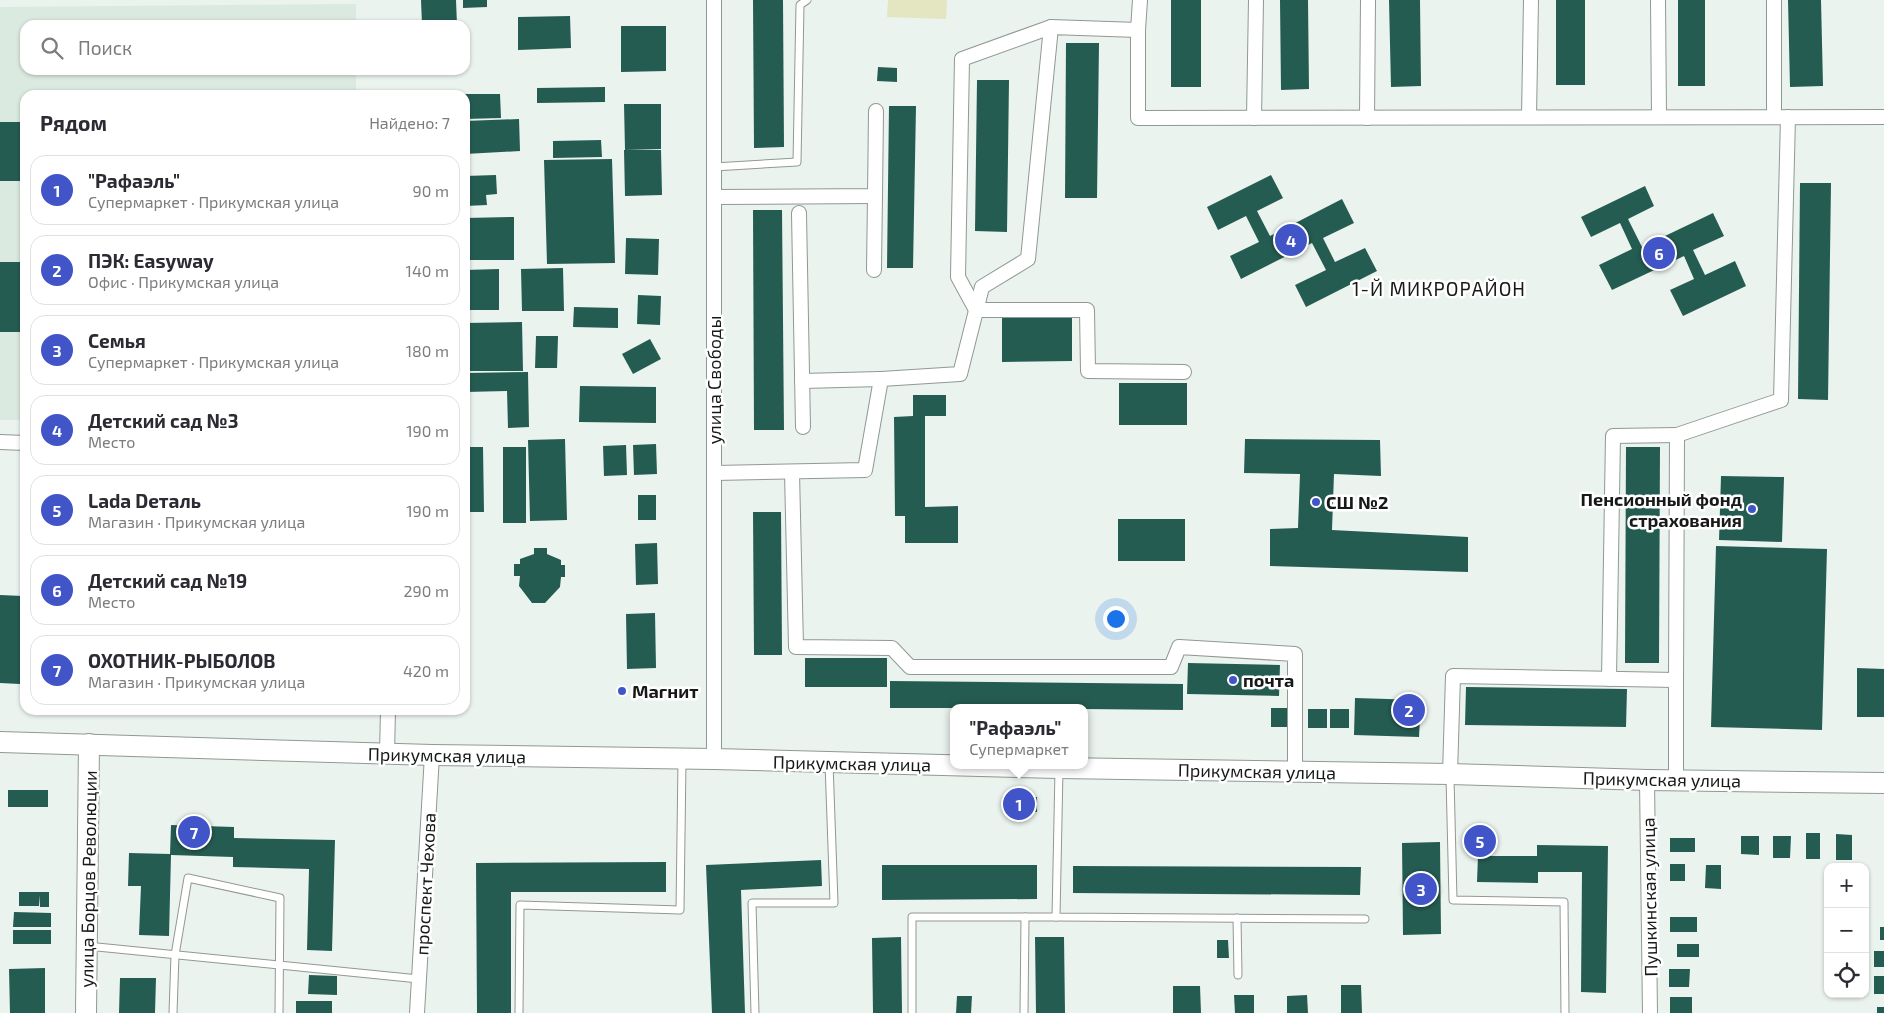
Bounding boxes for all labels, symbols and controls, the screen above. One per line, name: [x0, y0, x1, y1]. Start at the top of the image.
search box: [20, 20, 470, 75]
icon: search: [38, 34, 66, 62]
text: Поиск: [78, 36, 132, 59]
text: Рядом: [40, 110, 107, 135]
text: Найдено: 7: [369, 113, 450, 132]
text: "Рафаэль": [88, 169, 180, 192]
text: 1: [54, 181, 60, 200]
text: 90 m: [413, 181, 449, 200]
text: Супермаркет · Прикумская улица: [88, 192, 339, 211]
pin: 4: [1275, 221, 1307, 259]
pin: 6: [1643, 234, 1675, 272]
text: ПЭК: Easyway: [88, 249, 214, 272]
text: 2: [52, 261, 62, 280]
text: 140 m: [406, 261, 449, 280]
text: Офис · Прикумская улица: [88, 272, 279, 291]
district label: 1-Й МИКРОРАЙОН: [1352, 277, 1526, 300]
street label: улица Свободы: [703, 316, 725, 444]
text: Семья: [88, 329, 146, 352]
text: 3: [52, 341, 62, 360]
text: 180 m: [406, 341, 449, 360]
text: Супермаркет · Прикумская улица: [88, 352, 339, 371]
text: Детский сад №3: [88, 409, 238, 432]
text: 4: [52, 421, 62, 440]
text: 190 m: [406, 421, 449, 440]
text: Место: [88, 432, 135, 451]
place label: Пенсионный фонд страхования: [1581, 488, 1742, 531]
text: Lada Dеталь: [88, 489, 201, 512]
place label: СШ №2: [1326, 491, 1388, 513]
marker: СШ №2: [1310, 496, 1322, 508]
text: 5: [53, 501, 61, 520]
text: 190 m: [406, 501, 449, 520]
marker: Пенсионный фонд страхования: [1746, 503, 1758, 515]
text: Магазин · Прикумская улица: [88, 512, 305, 531]
text: Детский сад №19: [88, 569, 247, 592]
text: 6: [52, 581, 62, 600]
text: 290 m: [404, 581, 449, 600]
text: Место: [88, 592, 135, 611]
your location: [1103, 606, 1129, 632]
text: ОХОТНИК-РЫБОЛОВ: [88, 649, 276, 672]
text: 7: [53, 661, 61, 680]
text: 420 m: [403, 661, 449, 680]
place label: почта: [1243, 669, 1294, 691]
text: Магазин · Прикумская улица: [88, 672, 305, 691]
marker: почта: [1227, 674, 1239, 686]
place label: Магнит: [632, 680, 698, 702]
marker: Магнит: [616, 685, 628, 697]
pin: 2: [1393, 691, 1425, 729]
popup: [950, 704, 1088, 769]
text: "Рафаэль": [969, 716, 1061, 739]
text: Супермаркет: [969, 739, 1069, 758]
street label: Прикумская улица: [368, 743, 526, 767]
street label: Прикумская улица: [773, 751, 931, 775]
street label: Прикумская улица: [1178, 759, 1336, 783]
street label: Прикумская улица: [1583, 767, 1741, 791]
street label: улица Борцов Революции: [75, 770, 101, 988]
pin: 1: [1003, 785, 1035, 823]
street label: проспект Чехова: [410, 812, 440, 956]
pin: 7: [178, 813, 210, 851]
street label: Пушкинская улица: [1637, 817, 1661, 977]
pin: 5: [1464, 822, 1496, 860]
map controls: [1824, 863, 1869, 998]
button: +: [1824, 863, 1869, 908]
pin: 3: [1405, 870, 1437, 908]
button: −: [1824, 908, 1869, 953]
button: locate: [1824, 953, 1869, 998]

